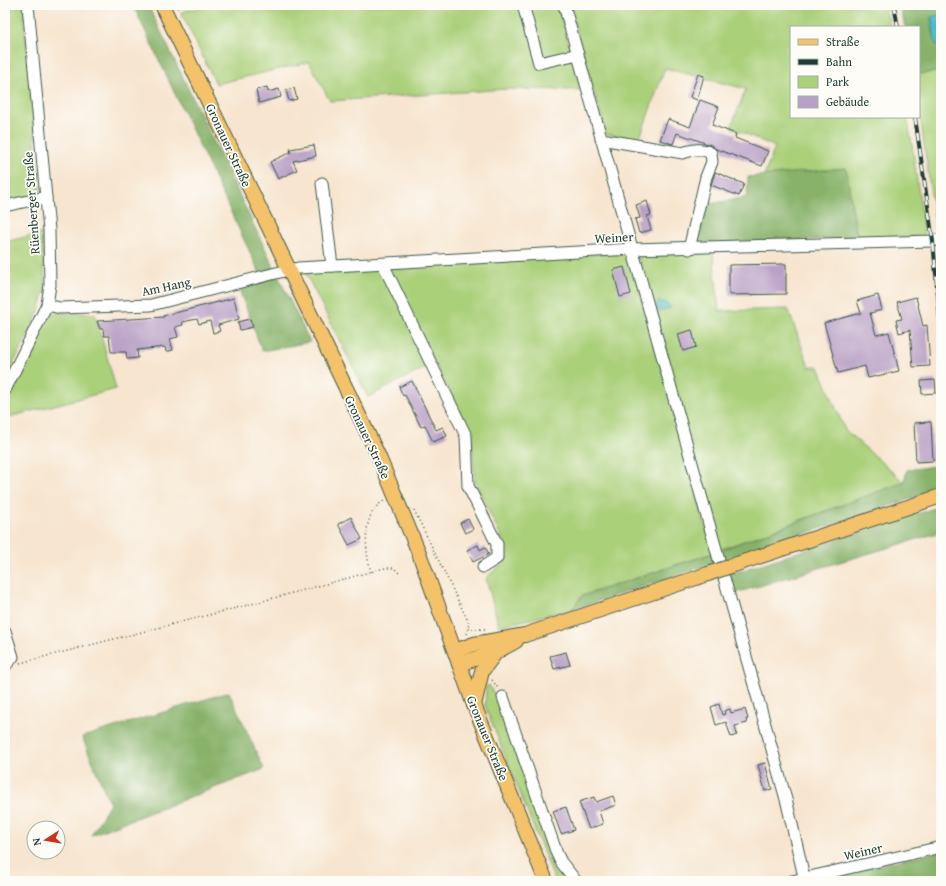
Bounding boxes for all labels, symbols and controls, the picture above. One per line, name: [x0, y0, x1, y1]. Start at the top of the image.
legend: [790, 26, 920, 118]
text: Straße: [826, 33, 860, 50]
text: Bahn: [826, 53, 852, 70]
text: Park: [826, 73, 850, 90]
text: Gebäude: [826, 93, 869, 110]
street label: Gronauer Straße: [201, 100, 256, 190]
street label: Rüenberger Straße: [18, 151, 45, 255]
street label: Weiner: [594, 227, 635, 248]
street label: Am Hang: [140, 272, 193, 301]
street label: Gronauer Straße: [340, 392, 395, 482]
street label: Gronauer Straße: [462, 693, 513, 784]
north arrow: [26, 820, 66, 860]
text: N: [27, 836, 45, 847]
street label: Weiner: [842, 838, 885, 865]

